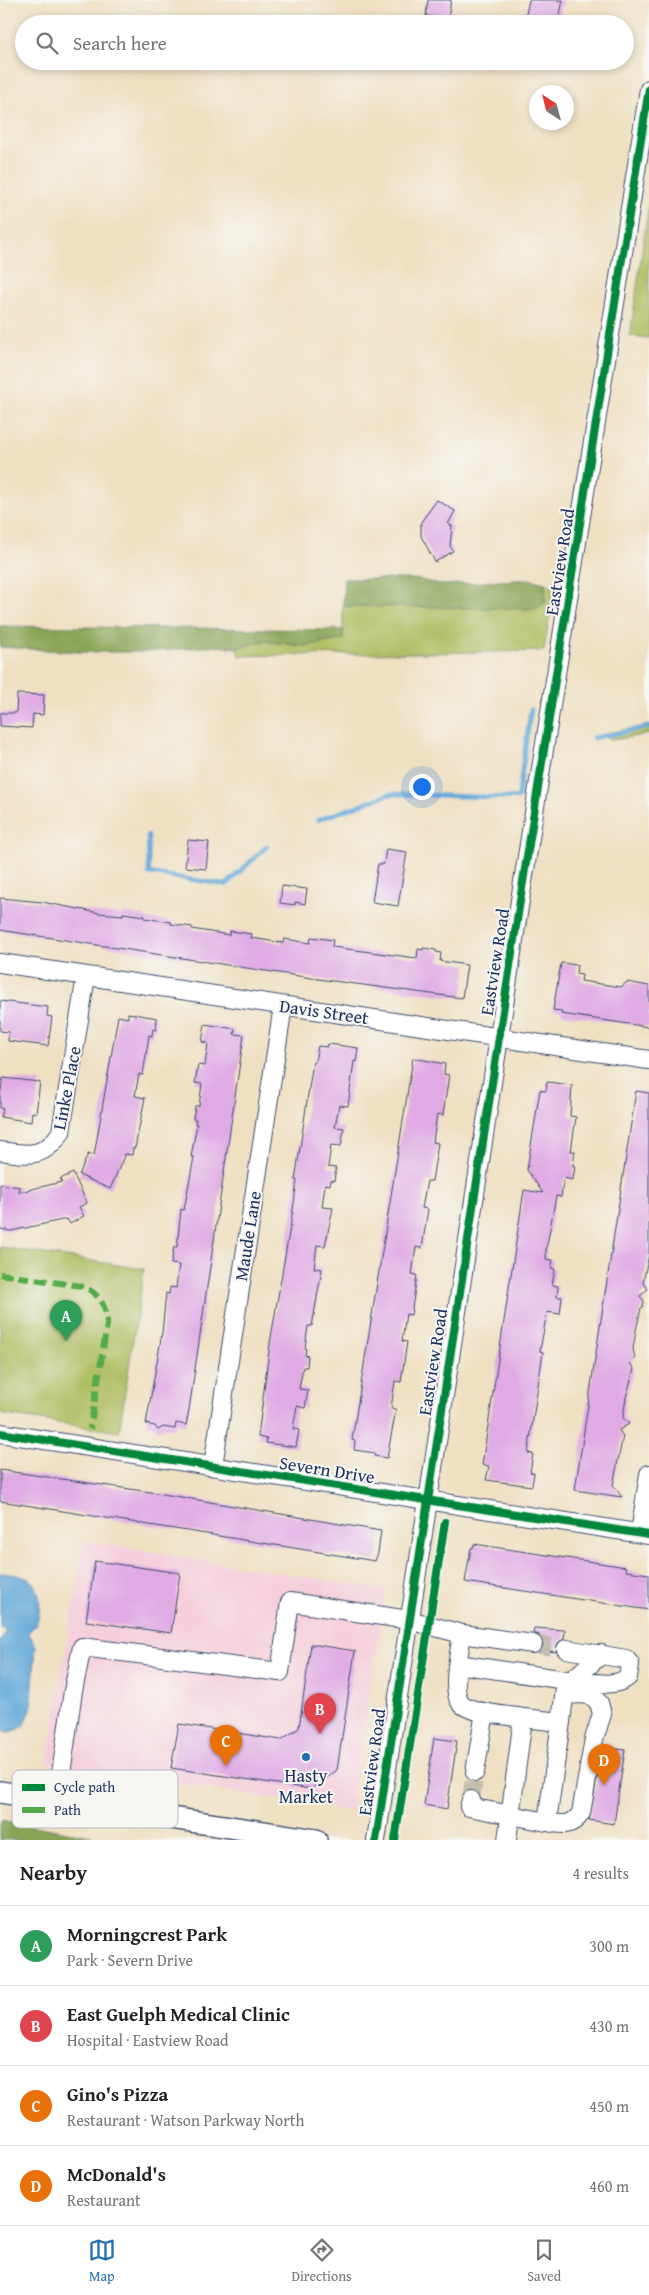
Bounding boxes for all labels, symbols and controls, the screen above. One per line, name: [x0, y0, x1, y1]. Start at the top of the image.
search box: [15, 15, 634, 70]
icon: search: [33, 29, 61, 57]
text: Search here: [73, 29, 167, 57]
north arrow: [529, 85, 574, 130]
street label: Eastview Road: [538, 506, 581, 617]
your location: [409, 774, 435, 800]
street label: Eastview Road: [473, 906, 516, 1017]
street label: Davis Street: [278, 992, 371, 1031]
street label: Linke Place: [45, 1044, 88, 1132]
street label: Maude Lane: [227, 1189, 268, 1283]
pin: A: [50, 1300, 82, 1341]
street label: Eastview Road: [411, 1306, 454, 1417]
street label: Severn Drive: [278, 1449, 377, 1490]
pin: B: [304, 1693, 336, 1734]
street label: Eastview Road: [351, 1706, 392, 1817]
pin: C: [210, 1725, 242, 1766]
pin: D: [588, 1744, 620, 1785]
marker: Hasty Market: [300, 1751, 312, 1763]
place label: Hasty Market: [279, 1762, 334, 1810]
legend: [12, 1770, 178, 1828]
text: Cycle path: [54, 1777, 115, 1797]
text: Path: [54, 1800, 81, 1820]
text: Nearby: [20, 1857, 87, 1888]
text: 4 results: [572, 1861, 629, 1885]
text: Morningcrest Park: [67, 1920, 227, 1948]
text: A: [31, 1934, 41, 1958]
text: 300 m: [589, 1934, 629, 1958]
text: Park · Severn Drive: [67, 1948, 193, 1972]
text: East Guelph Medical Clinic: [67, 2000, 290, 2028]
text: B: [31, 2014, 41, 2038]
text: 430 m: [589, 2014, 629, 2038]
text: Hospital · Eastview Road: [67, 2028, 229, 2052]
text: Gino's Pizza: [67, 2080, 168, 2108]
text: C: [31, 2094, 41, 2118]
text: 450 m: [589, 2094, 629, 2118]
text: Restaurant · Watson Parkway North: [67, 2108, 304, 2132]
text: McDonald's: [67, 2160, 166, 2188]
text: D: [31, 2174, 41, 2198]
text: 460 m: [589, 2174, 629, 2198]
text: Restaurant: [67, 2188, 141, 2212]
tab: Map: [88, 2236, 116, 2286]
tab: Directions: [291, 2236, 352, 2286]
tab: Saved: [527, 2236, 561, 2286]

